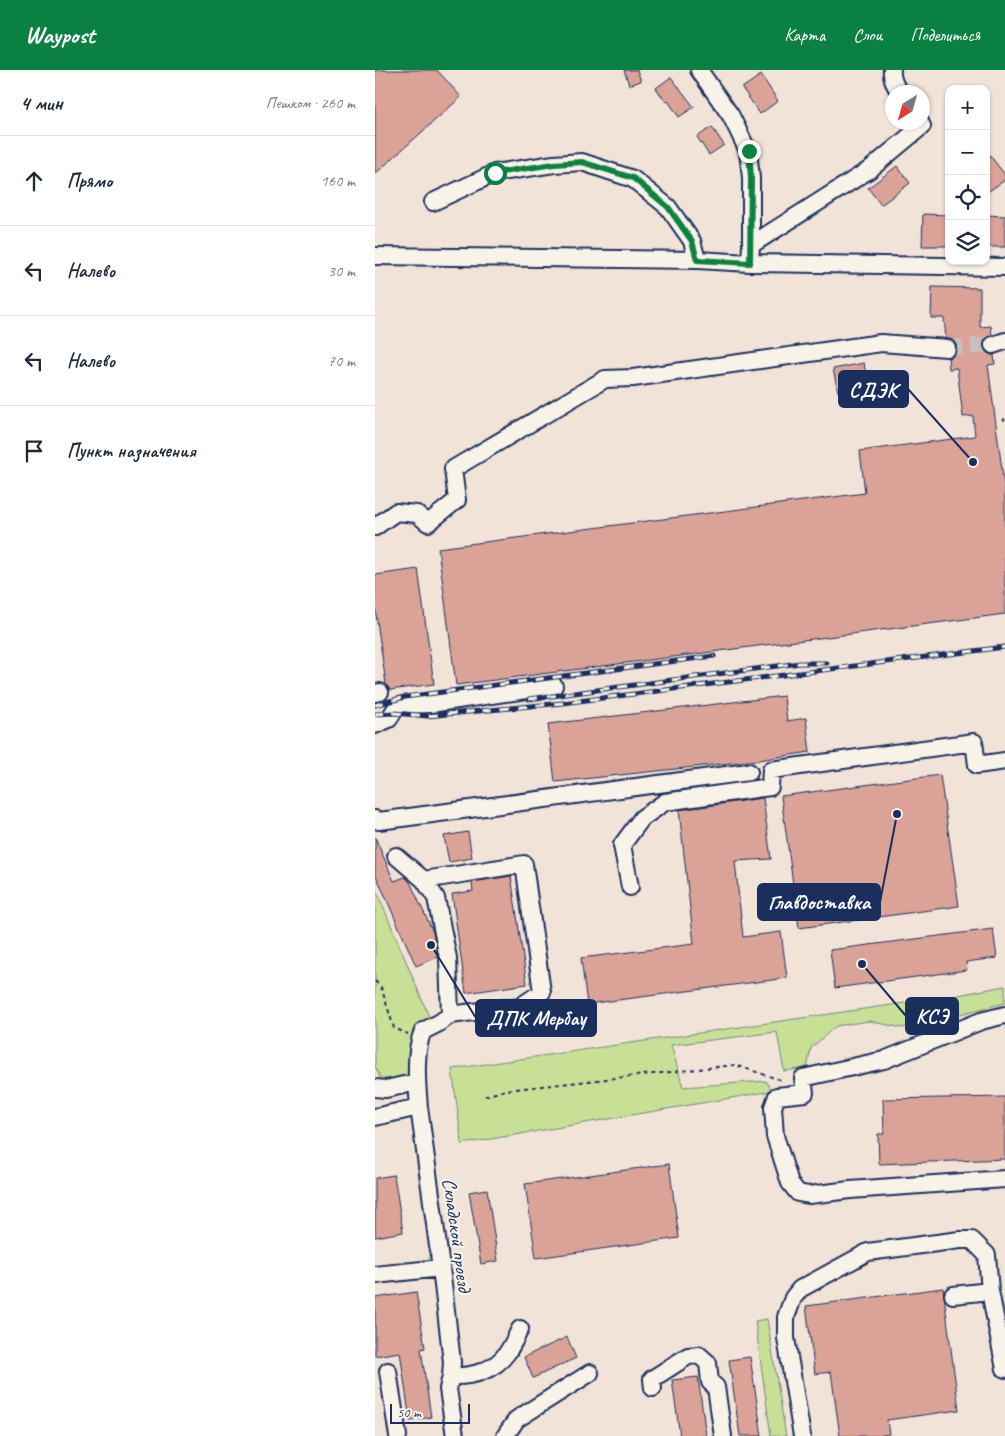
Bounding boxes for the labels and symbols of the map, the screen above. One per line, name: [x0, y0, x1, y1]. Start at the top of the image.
north arrow: [885, 85, 930, 130]
route end: [738, 140, 761, 163]
route start: [484, 162, 507, 185]
callout: СДЭК: [839, 371, 908, 407]
text: СДЭК: [849, 377, 901, 403]
callout: Главдоставка: [758, 884, 880, 920]
text: Главдоставка: [768, 889, 872, 915]
callout: КСЭ: [906, 998, 958, 1034]
callout: ДПК Мербау: [476, 1000, 596, 1036]
text: КСЭ: [916, 1003, 951, 1029]
text: ДПК Мербау: [486, 1005, 588, 1031]
street label: Складской проезд: [437, 1177, 478, 1295]
scale bar: [390, 1401, 470, 1424]

